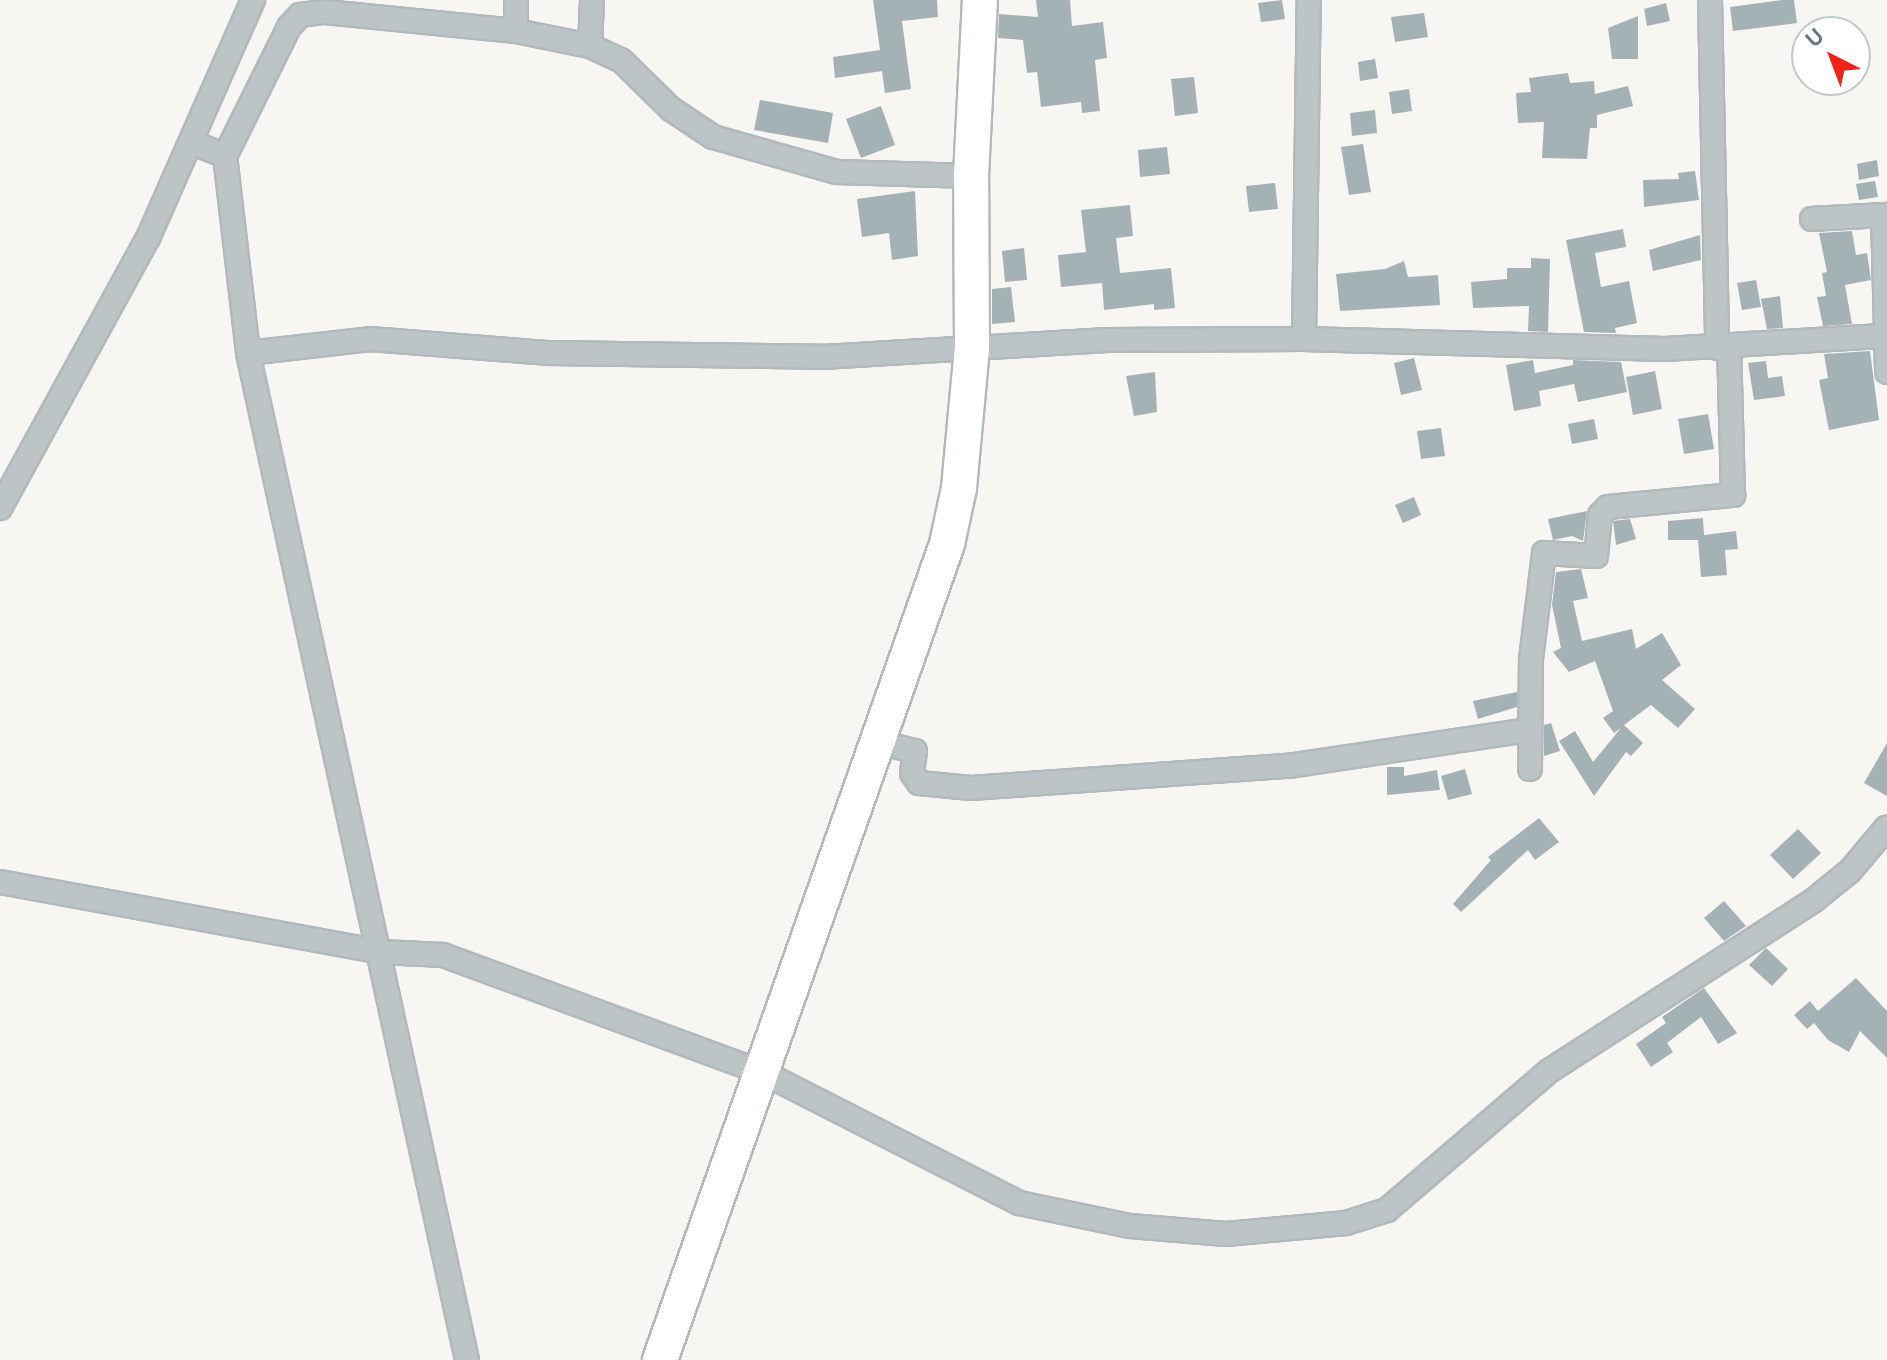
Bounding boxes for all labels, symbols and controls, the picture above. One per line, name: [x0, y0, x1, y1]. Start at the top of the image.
north arrow: [1791, 16, 1871, 96]
text: U: [1801, 24, 1831, 55]

